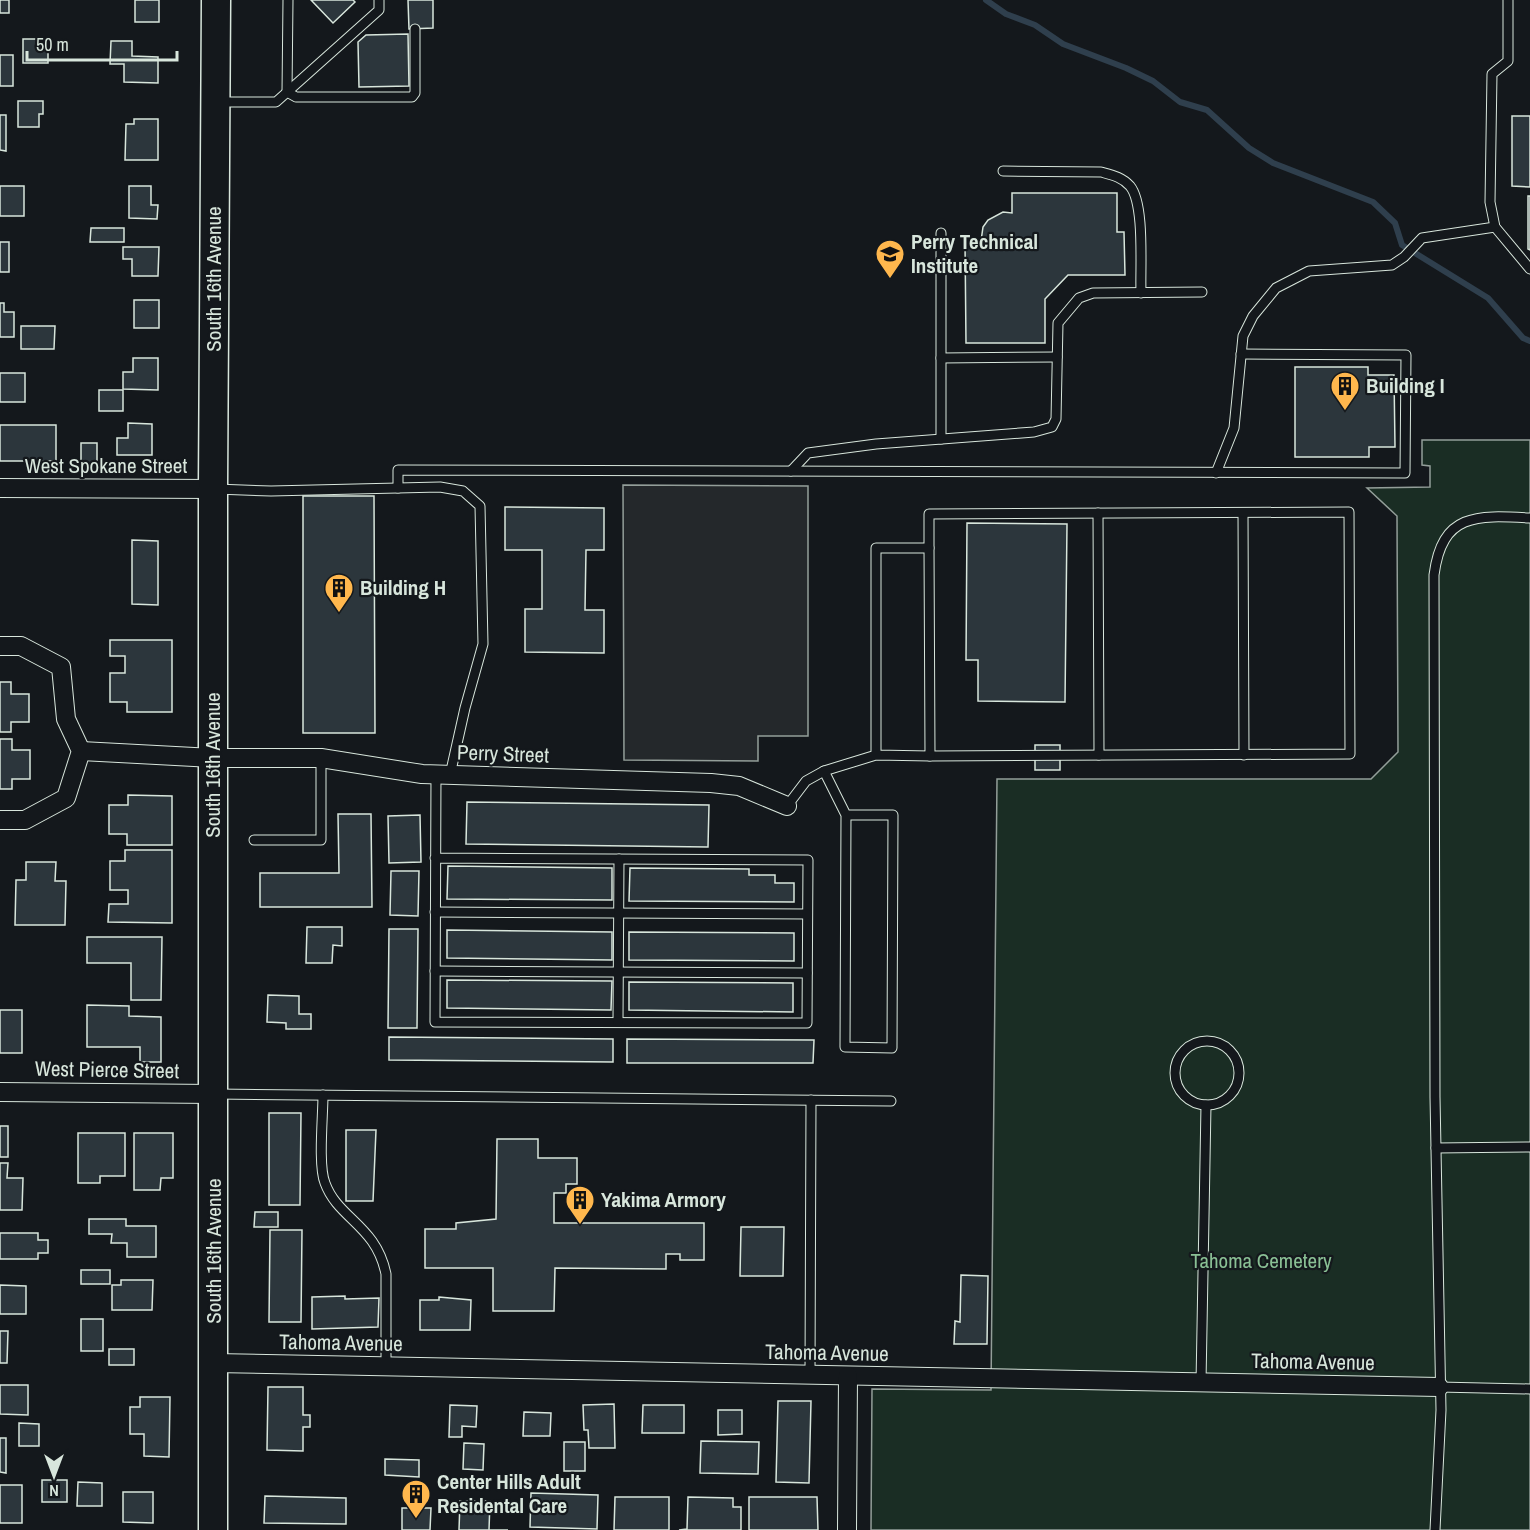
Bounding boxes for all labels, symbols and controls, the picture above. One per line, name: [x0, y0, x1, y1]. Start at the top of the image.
scale bar: [27, 24, 177, 62]
text: 50 m: [36, 32, 69, 57]
street label: South 16th Avenue: [199, 206, 228, 352]
place label: Perry Technical Institute: [911, 227, 1038, 280]
school or university icon: Perry Technical Institute: [874, 238, 906, 280]
building icon: Building I: [1329, 370, 1361, 412]
place label: Building I: [1366, 371, 1444, 400]
street label: West Spokane Street: [25, 451, 187, 480]
building icon: Building H: [323, 572, 355, 614]
place label: Building H: [360, 573, 446, 602]
street label: South 16th Avenue: [198, 692, 227, 838]
street label: Perry Street: [457, 737, 550, 770]
street label: West Pierce Street: [35, 1054, 180, 1085]
street label: South 16th Avenue: [199, 1178, 228, 1324]
building icon: Yakima Armory: [564, 1184, 596, 1226]
place label: Yakima Armory: [601, 1185, 726, 1214]
park label: Tahoma Cemetery: [1190, 1246, 1332, 1275]
street label: Tahoma Avenue: [279, 1327, 403, 1358]
street label: Tahoma Avenue: [765, 1337, 889, 1368]
street label: Tahoma Avenue: [1251, 1346, 1375, 1377]
north arrow: [24, 1446, 84, 1506]
place label: Center Hills Adult Residental Care: [437, 1467, 581, 1520]
building icon: Center Hills Adult Residental Care: [400, 1478, 432, 1520]
text: N: [49, 1480, 59, 1502]

